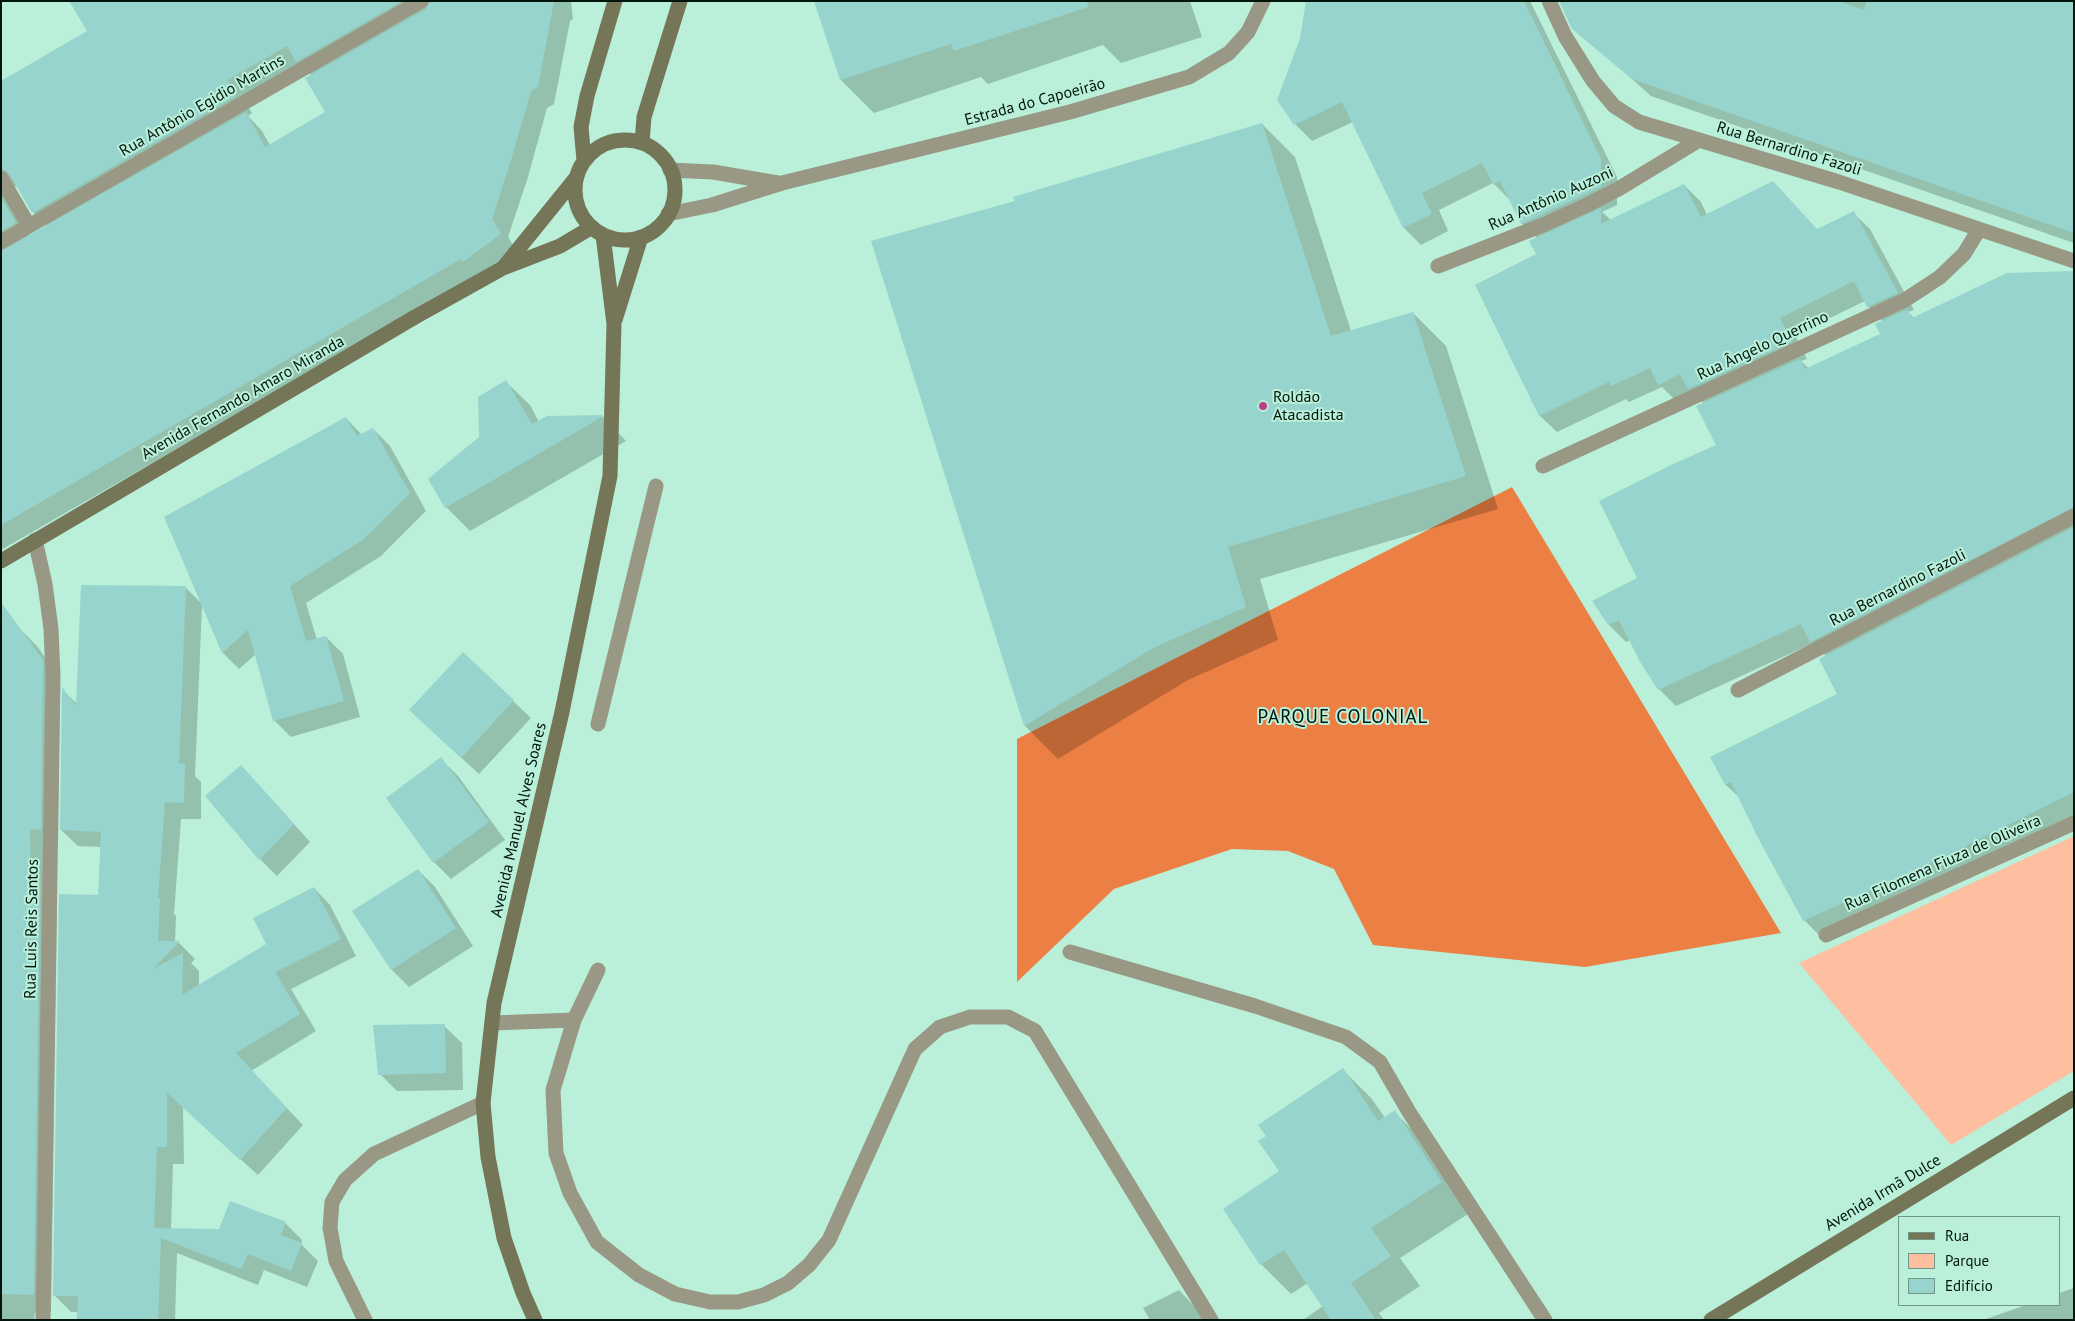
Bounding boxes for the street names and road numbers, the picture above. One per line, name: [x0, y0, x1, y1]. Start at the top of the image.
street label: Rua Antônio Egidio Martins: [116, 51, 288, 161]
street label: Estrada do Capoeirão: [963, 74, 1107, 130]
street label: Rua Bernardino Fazoli: [1714, 118, 1864, 180]
street label: Rua Antônio Auzoni: [1486, 163, 1616, 235]
street label: Rua Ângelo Querrino: [1694, 307, 1832, 385]
street label: Avenida Fernando Amaro Miranda: [138, 332, 348, 464]
street label: Rua Bernardino Fazoli: [1827, 545, 1969, 631]
street label: Avenida Manuel Alves Soares: [487, 721, 551, 919]
street label: Rua Filomena Fiuza de Oliveira: [1842, 811, 2044, 915]
street label: Rua Luis Reis Santos: [21, 859, 43, 999]
street label: Avenida Irmã Dulce: [1821, 1151, 1945, 1235]

